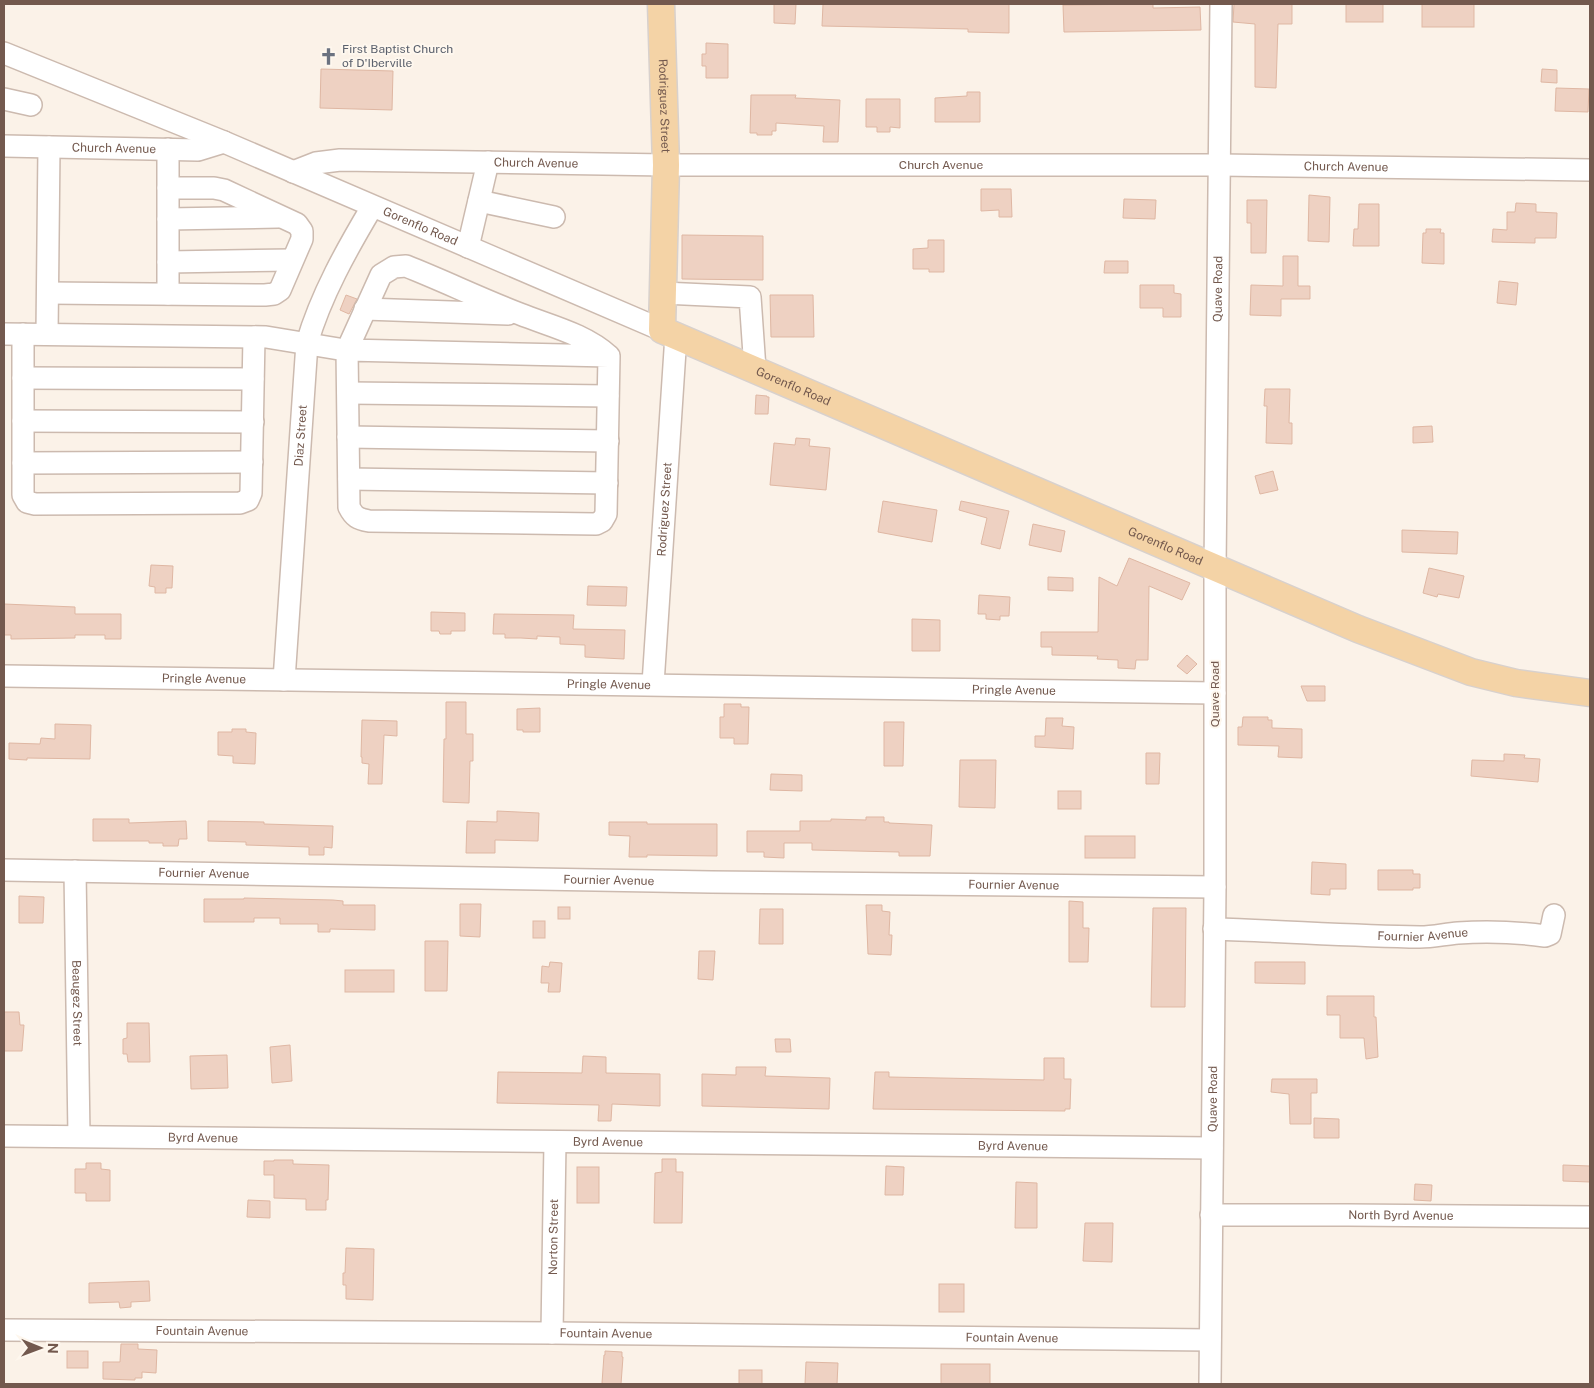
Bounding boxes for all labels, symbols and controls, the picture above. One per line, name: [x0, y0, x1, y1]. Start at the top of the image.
place label: First Baptist Church of D'Iberville: [342, 42, 453, 70]
church icon: First Baptist Church of D'Iberville: [318, 46, 338, 66]
street label: Rodriguez Street: [656, 59, 673, 154]
street label: Church Avenue: [72, 140, 157, 156]
street label: Church Avenue: [494, 155, 579, 171]
street label: Church Avenue: [899, 158, 983, 172]
street label: Church Avenue: [1304, 159, 1389, 174]
street label: Gorenflo Road: [381, 204, 460, 248]
street label: Quave Road: [1211, 256, 1225, 322]
street label: Gorenflo Road: [754, 364, 833, 409]
street label: Diaz Street: [292, 404, 310, 467]
street label: Rodriguez Street: [654, 462, 675, 557]
street label: Gorenflo Road: [1126, 524, 1205, 568]
street label: Quave Road: [1208, 661, 1222, 727]
street label: Pringle Avenue: [162, 671, 246, 686]
street label: Pringle Avenue: [567, 677, 651, 692]
street label: Pringle Avenue: [972, 683, 1056, 698]
street label: Fournier Avenue: [158, 866, 250, 881]
street label: Fournier Avenue: [563, 872, 655, 888]
street label: Fournier Avenue: [968, 878, 1060, 892]
street label: Fournier Avenue: [1377, 925, 1469, 944]
street label: Beaugez Street: [69, 960, 85, 1047]
street label: Quave Road: [1206, 1066, 1220, 1132]
street label: Byrd Avenue: [168, 1131, 238, 1145]
street label: Byrd Avenue: [573, 1135, 643, 1149]
street label: Byrd Avenue: [978, 1139, 1048, 1153]
street label: Norton Street: [546, 1198, 561, 1275]
street label: North Byrd Avenue: [1348, 1208, 1454, 1223]
north arrow: [15, 1323, 65, 1373]
street label: Fountain Avenue: [156, 1324, 249, 1338]
street label: Fountain Avenue: [559, 1326, 653, 1341]
street label: Fountain Avenue: [965, 1330, 1059, 1345]
text: N: [45, 1343, 61, 1354]

